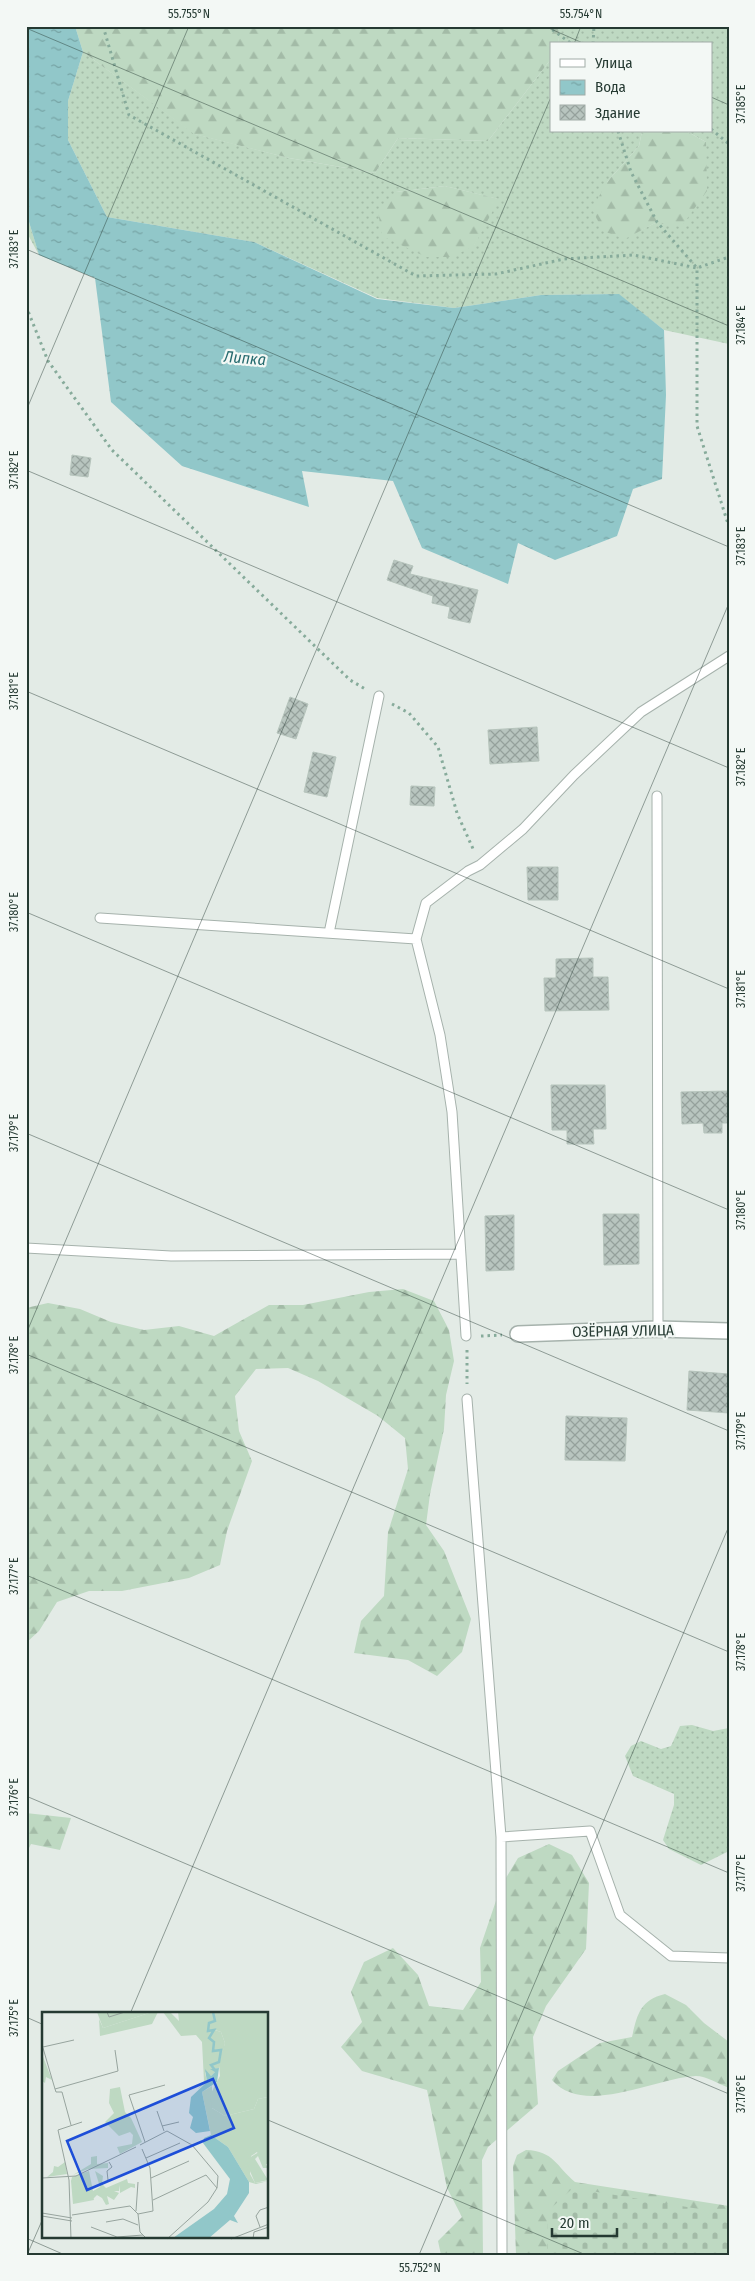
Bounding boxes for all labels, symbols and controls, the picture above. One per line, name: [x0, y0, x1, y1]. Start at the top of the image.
text: 55.755°N: [168, 7, 210, 21]
text: 55.754°N: [560, 7, 602, 21]
legend: [550, 42, 712, 132]
text: Улица: [594, 54, 633, 72]
text: Вода: [595, 78, 626, 96]
text: 37.185°E: [734, 84, 748, 123]
text: Здание: [595, 104, 641, 122]
text: 37.183°E: [7, 229, 21, 268]
text: 37.184°E: [734, 305, 748, 345]
water label: Липка: [222, 347, 267, 369]
text: 37.182°E: [7, 450, 21, 489]
text: 37.183°E: [734, 526, 748, 565]
text: 37.181°E: [7, 672, 21, 710]
text: 37.182°E: [734, 747, 748, 786]
text: 37.180°E: [7, 892, 21, 932]
text: 37.181°E: [734, 970, 748, 1008]
text: 37.179°E: [7, 1114, 21, 1152]
text: 37.180°E: [734, 1190, 748, 1230]
street label: ОЗЁРНАЯ УЛИЦА: [572, 1321, 674, 1341]
text: 37.178°E: [7, 1336, 21, 1374]
text: 37.179°E: [734, 1412, 748, 1450]
text: 37.177°E: [7, 1557, 21, 1595]
text: 37.178°E: [734, 1633, 748, 1671]
text: 37.176°E: [7, 1778, 21, 1816]
text: 37.177°E: [734, 1854, 748, 1892]
text: 37.175°E: [7, 1999, 21, 2037]
inset map: [42, 2012, 269, 2238]
text: 37.176°E: [734, 2075, 748, 2113]
scale bar: [552, 2206, 618, 2238]
text: 20 m: [560, 2214, 590, 2232]
text: 55.752°N: [399, 2261, 441, 2275]

